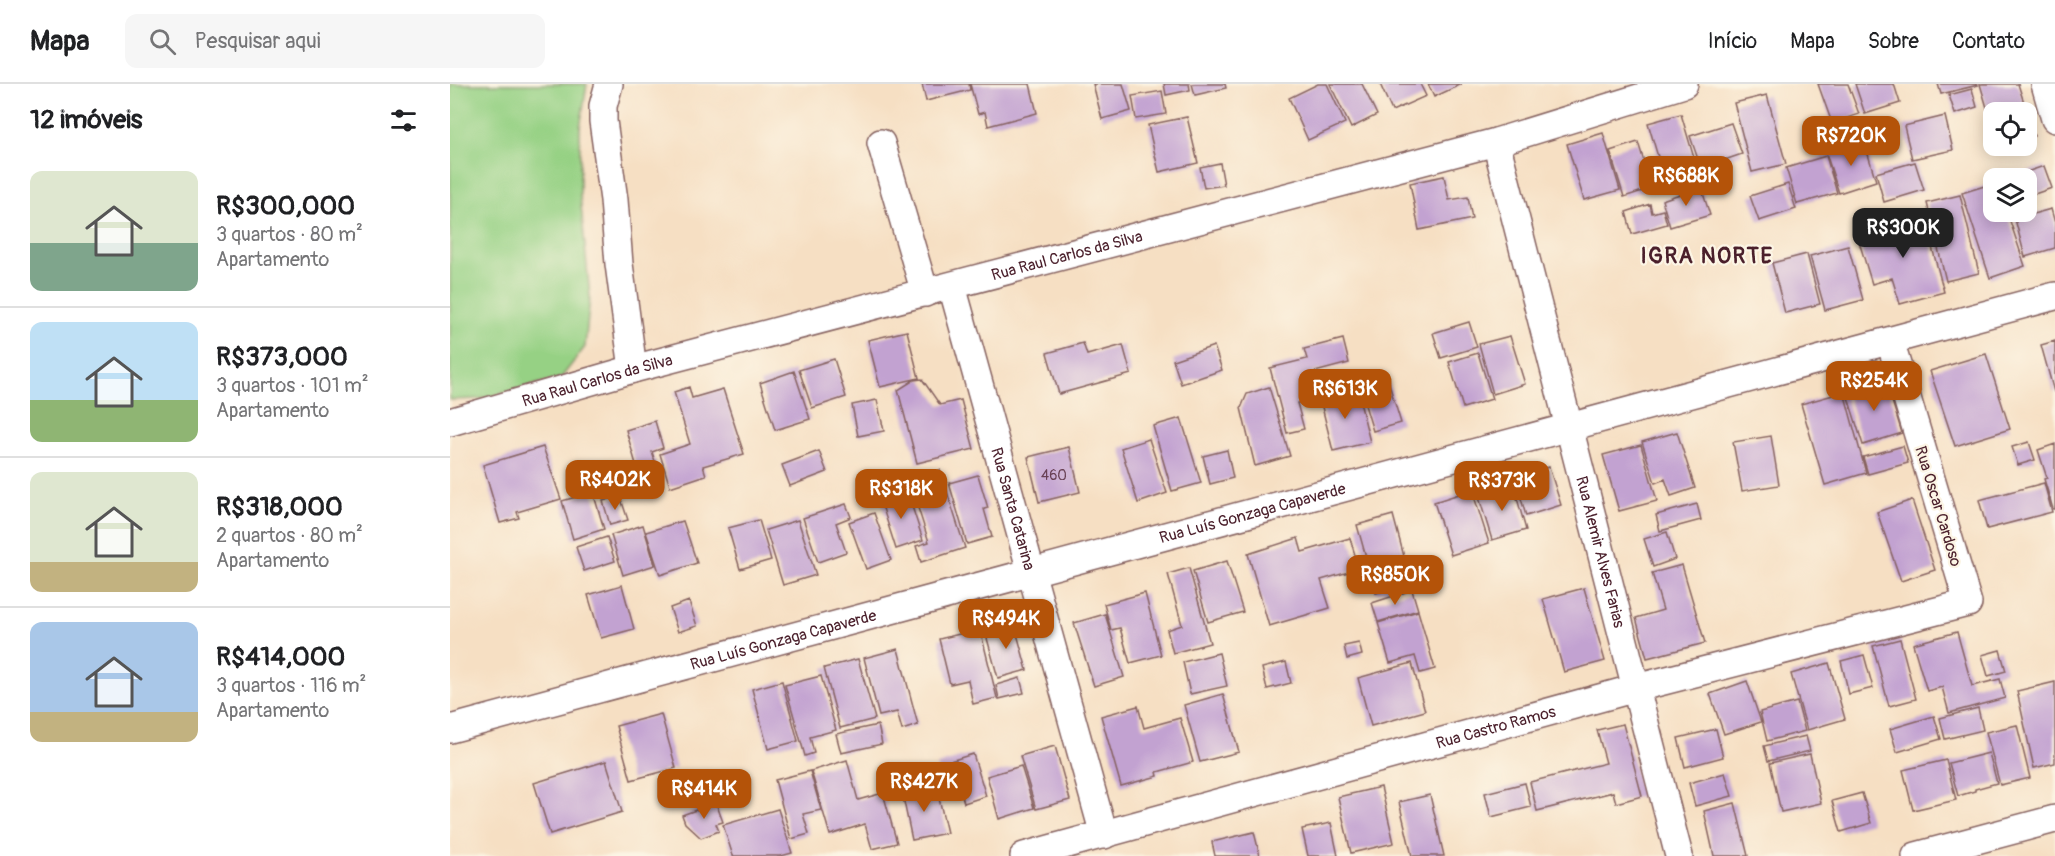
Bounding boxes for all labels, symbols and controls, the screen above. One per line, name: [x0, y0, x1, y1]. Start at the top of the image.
search box: [125, 14, 545, 68]
text: Mapa: [30, 24, 89, 59]
icon: search: [146, 25, 179, 58]
text: Pesquisar aqui: [194, 27, 321, 55]
text: Início: [1708, 28, 1757, 55]
text: Mapa: [1790, 28, 1835, 55]
text: Sobre: [1868, 28, 1919, 55]
text: Contato: [1952, 28, 2025, 55]
map controls: [1983, 102, 2037, 222]
button: locate: [1983, 102, 2037, 156]
text: 12 imóveis: [30, 104, 142, 136]
icon: filters: [387, 104, 420, 137]
pin: R$720K: [1802, 116, 1900, 167]
text: R$720K: [1816, 123, 1886, 148]
pin: R$688K: [1637, 156, 1735, 207]
text: R$688K: [1653, 163, 1719, 188]
button: layers: [1983, 168, 2037, 222]
text: R$300,000: [216, 190, 355, 222]
icon: home: [78, 195, 150, 267]
pin: R$300K: [1854, 208, 1952, 259]
text: R$300K: [1867, 215, 1939, 240]
text: 3 quartos · 80 m²: [216, 222, 363, 247]
street label: Rua Raul Carlos da Silva: [989, 226, 1145, 285]
district label: IGRA NORTE: [1641, 242, 1773, 270]
text: Apartamento: [216, 247, 329, 272]
text: R$373,000: [216, 341, 348, 373]
icon: home: [78, 346, 150, 418]
street label: Rua Raul Carlos da Silva: [520, 350, 675, 412]
pin: R$254K: [1825, 361, 1923, 412]
text: R$254K: [1840, 368, 1908, 393]
pin: R$613K: [1296, 369, 1394, 420]
text: 3 quartos · 101 m²: [216, 373, 368, 398]
text: R$613K: [1312, 376, 1378, 401]
text: Apartamento: [216, 398, 329, 423]
street label: Rua Oscar Cardoso: [1910, 444, 1966, 569]
street label: Rua Santa Catarina: [986, 445, 1039, 573]
pin: R$402K: [566, 460, 664, 511]
pin: R$373K: [1453, 461, 1551, 512]
text: R$402K: [580, 467, 650, 492]
house number: 460: [1041, 467, 1067, 484]
text: R$373K: [1468, 468, 1536, 493]
pin: R$318K: [852, 469, 950, 520]
street label: Rua Alemir Alves Farias: [1571, 474, 1629, 630]
text: R$318K: [869, 476, 933, 501]
street label: Rua Luís Gonzaga Capaverde: [1157, 479, 1348, 548]
text: R$318,000: [216, 491, 343, 523]
icon: home: [78, 496, 150, 568]
text: 2 quartos · 80 m²: [216, 523, 363, 548]
text: Apartamento: [216, 548, 329, 573]
pin: R$850K: [1346, 555, 1444, 606]
text: R$850K: [1360, 562, 1430, 587]
pin: R$494K: [957, 599, 1055, 650]
street label: Rua Luís Gonzaga Capaverde: [688, 605, 879, 675]
text: R$494K: [972, 606, 1040, 631]
text: R$414,000: [216, 641, 345, 673]
icon: home: [78, 646, 150, 718]
text: 3 quartos · 116 m²: [216, 673, 366, 698]
text: Apartamento: [216, 698, 329, 723]
street label: Rua Castro Ramos: [1434, 702, 1558, 753]
pin: R$427K: [875, 762, 973, 813]
pin: R$414K: [655, 769, 753, 820]
text: R$427K: [890, 769, 958, 794]
text: R$414K: [671, 776, 737, 801]

